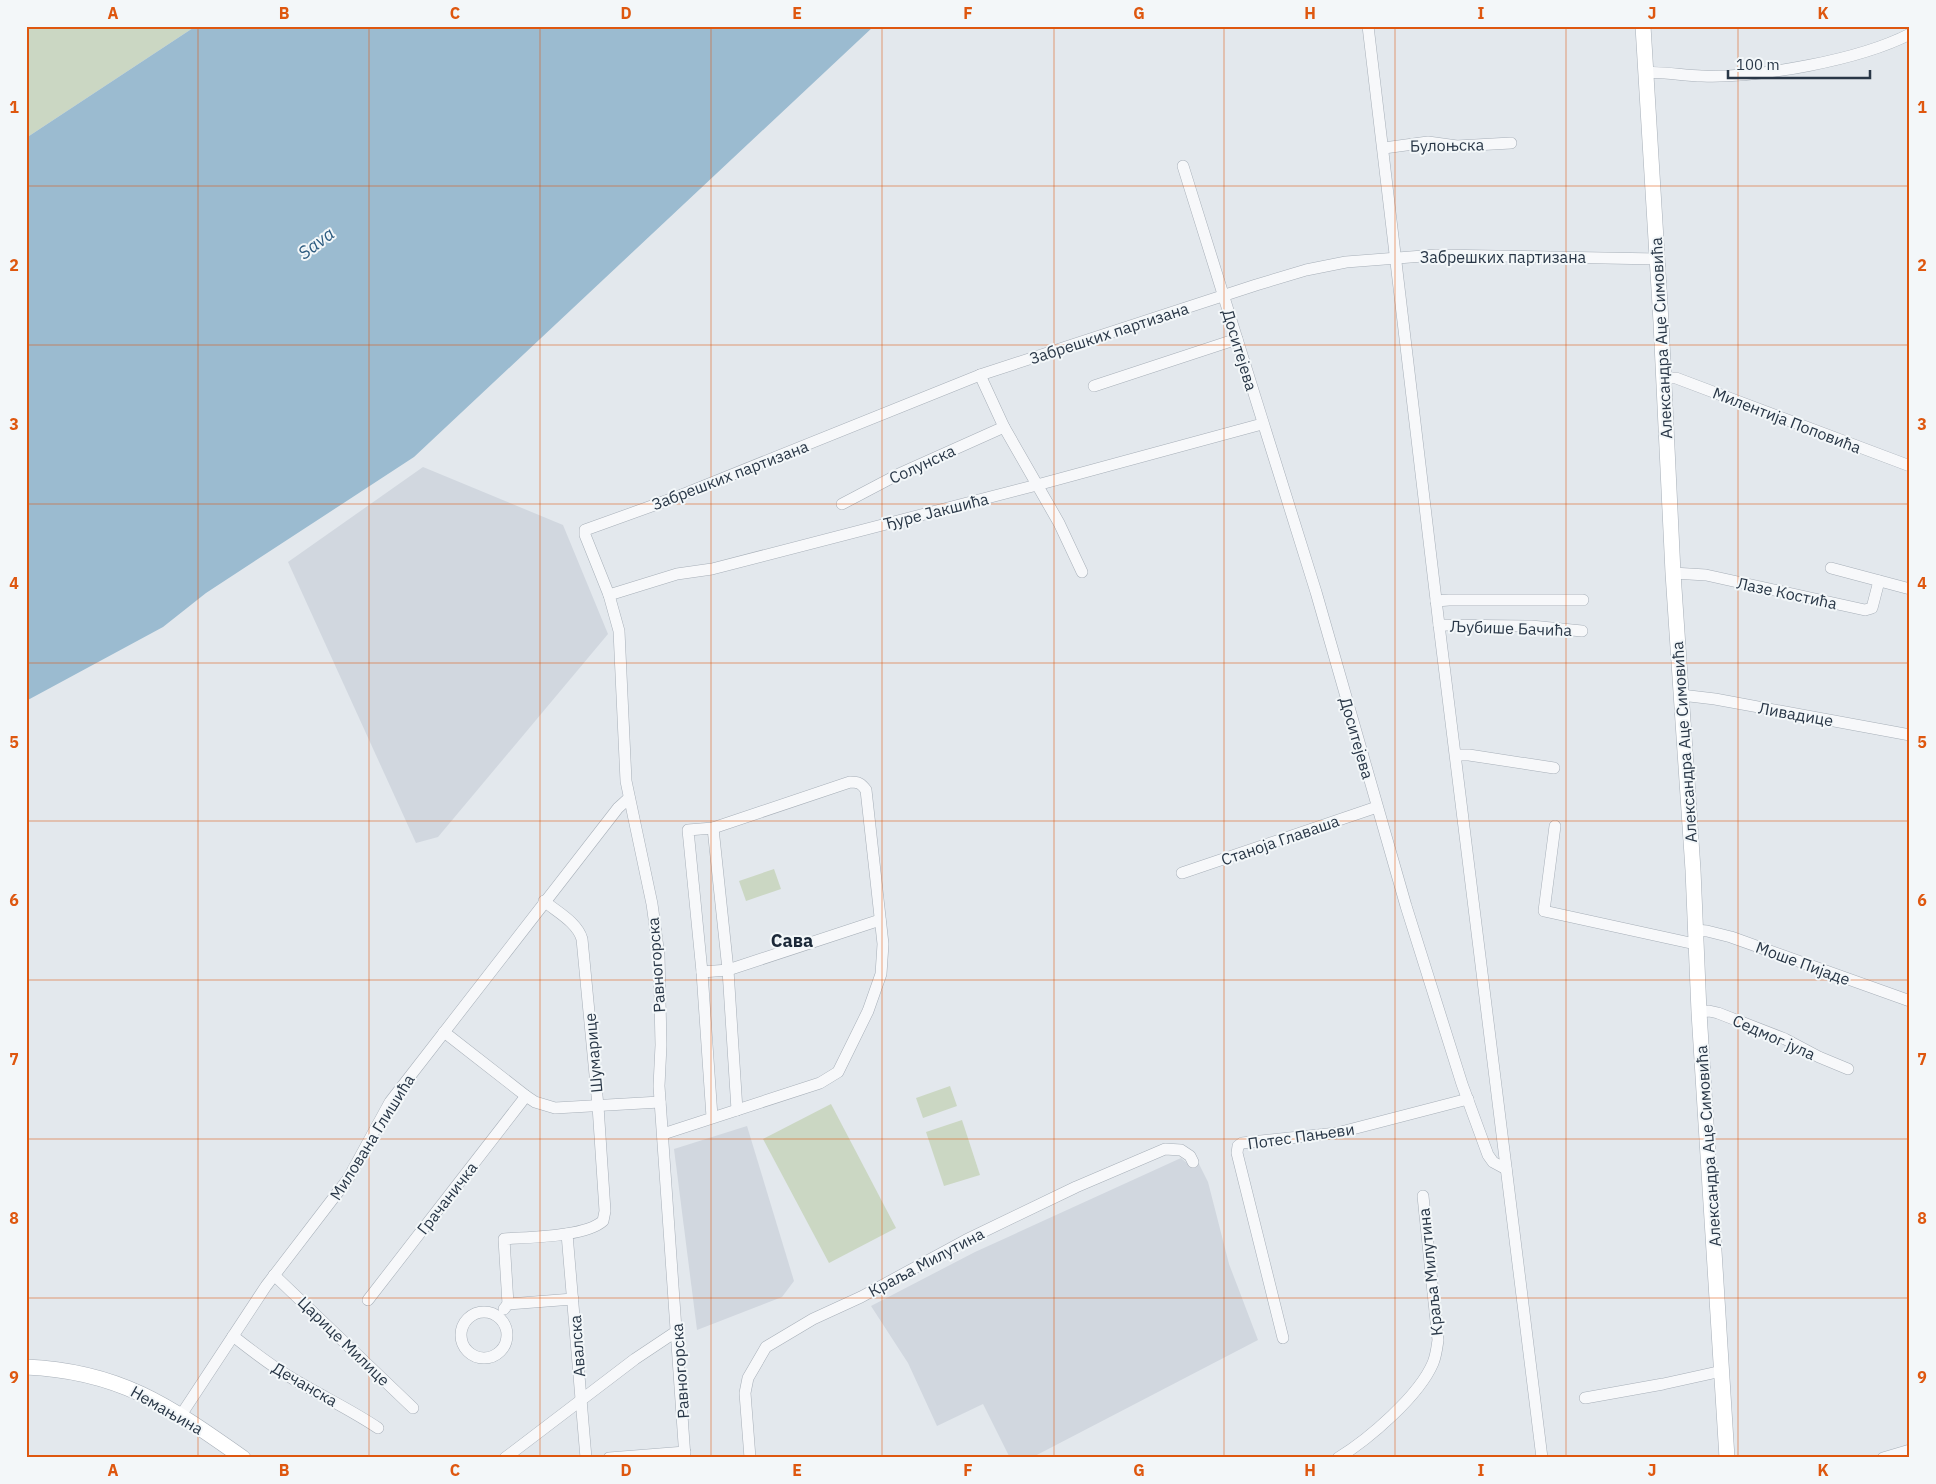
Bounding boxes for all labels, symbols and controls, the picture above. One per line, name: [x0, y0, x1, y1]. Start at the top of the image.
text: A: [108, 3, 119, 23]
text: B: [279, 3, 290, 23]
text: C: [450, 3, 460, 23]
text: D: [620, 3, 632, 23]
text: E: [792, 3, 802, 23]
text: F: [963, 3, 973, 23]
text: G: [1133, 3, 1145, 23]
text: H: [1304, 3, 1316, 23]
text: I: [1478, 3, 1485, 23]
text: J: [1648, 3, 1656, 23]
text: K: [1817, 3, 1829, 23]
scale bar: [1728, 48, 1871, 80]
text: 100 m: [1736, 55, 1780, 74]
text: 1: [9, 97, 19, 117]
text: 1: [1917, 97, 1927, 117]
street label: Булоњска: [1410, 134, 1485, 156]
water label: Sava: [293, 222, 339, 264]
street label: Александра Аце Симовића: [1646, 236, 1676, 439]
street label: Забрешких партизана: [1420, 247, 1587, 267]
text: 2: [9, 255, 19, 275]
text: 2: [1917, 255, 1927, 275]
street label: Забрешких партизана: [1027, 298, 1192, 368]
street label: Доситејева: [1218, 307, 1262, 394]
street label: Милентија Поповића: [1710, 383, 1864, 458]
text: 3: [9, 414, 19, 434]
text: 3: [1917, 414, 1927, 434]
street label: Забрешких партизана: [649, 436, 812, 514]
street label: Солунска: [886, 440, 959, 488]
street label: Ђуре Јакшића: [881, 488, 991, 534]
text: 4: [9, 573, 19, 593]
street label: Лазе Костића: [1735, 573, 1839, 613]
text: 4: [1917, 573, 1927, 593]
street label: Љубише Бачића: [1450, 616, 1573, 640]
street label: Александра Аце Симовића: [1667, 640, 1701, 843]
street label: Доситејева: [1336, 695, 1378, 782]
street label: Ливадице: [1757, 698, 1835, 730]
text: 5: [9, 732, 19, 752]
text: 5: [1917, 732, 1927, 752]
street label: Станоја Главаша: [1218, 810, 1342, 870]
text: 6: [9, 890, 19, 910]
text: 6: [1917, 890, 1927, 910]
street label: Равногорска: [643, 916, 669, 1013]
district label: Сава: [771, 929, 813, 952]
street label: Моше Пијаде: [1753, 937, 1853, 989]
street label: Седмог јула: [1730, 1010, 1819, 1064]
street label: Шумарице: [580, 1012, 606, 1094]
street label: Александра Аце Симовића: [1691, 1044, 1725, 1247]
text: 7: [9, 1049, 19, 1069]
text: 7: [1917, 1049, 1927, 1069]
street label: Милована Глишића: [325, 1070, 419, 1204]
street label: Потес Пањеви: [1246, 1119, 1356, 1153]
street label: Грачаничка: [413, 1157, 482, 1238]
street label: Краља Милутина: [1413, 1207, 1447, 1337]
text: 8: [9, 1208, 19, 1228]
text: 8: [1917, 1208, 1927, 1228]
street label: Краља Милутина: [865, 1223, 988, 1301]
street label: Царице Милице: [294, 1292, 394, 1390]
street label: Авалска: [565, 1314, 589, 1378]
street label: Равногорска: [667, 1322, 693, 1419]
street label: Дечанска: [269, 1357, 342, 1411]
text: 9: [9, 1367, 19, 1387]
text: 9: [1917, 1367, 1927, 1387]
street label: Немањина: [127, 1381, 207, 1439]
text: A: [108, 1460, 119, 1480]
text: B: [279, 1460, 290, 1480]
text: C: [450, 1460, 460, 1480]
text: D: [620, 1460, 632, 1480]
text: E: [792, 1460, 802, 1480]
text: F: [963, 1460, 973, 1480]
text: G: [1133, 1460, 1145, 1480]
text: H: [1304, 1460, 1316, 1480]
text: I: [1478, 1460, 1485, 1480]
text: J: [1648, 1460, 1656, 1480]
text: K: [1817, 1460, 1829, 1480]

